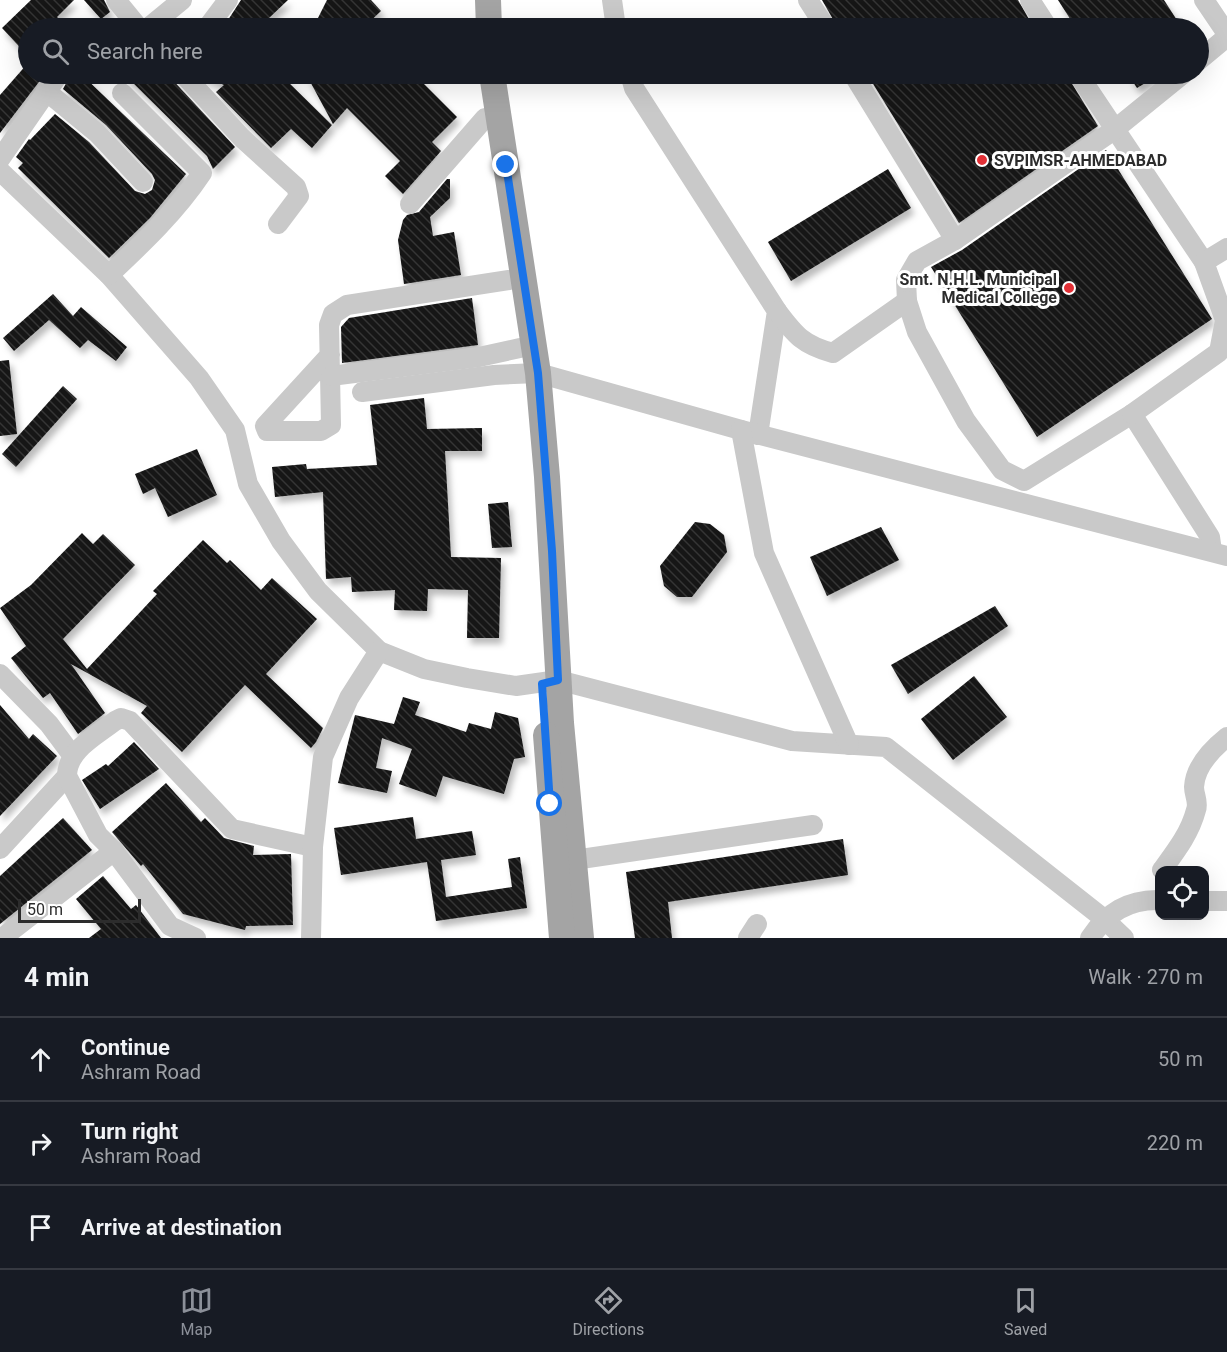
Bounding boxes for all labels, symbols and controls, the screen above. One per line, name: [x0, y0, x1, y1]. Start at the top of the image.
search box: [18, 18, 1209, 84]
icon: search: [39, 35, 72, 68]
text: Search here: [87, 39, 203, 64]
route end: [492, 151, 518, 177]
place label: SVPIMSR-AHMEDABAD: [994, 151, 1167, 170]
marker: SVPIMSR-AHMEDABAD: [975, 153, 989, 167]
place label: Smt. N.H.L. Municipal Medical College: [900, 270, 1057, 307]
marker: Smt. N.H.L. Municipal Medical College: [1062, 281, 1076, 295]
route start: [536, 790, 562, 816]
map controls: [1155, 866, 1209, 920]
button: locate: [1155, 866, 1209, 920]
scale bar: [18, 896, 141, 924]
text: 50 m: [27, 900, 63, 919]
text: 4 min: [24, 962, 89, 992]
text: Walk · 270 m: [1088, 965, 1203, 989]
text: Continue: [81, 1035, 170, 1060]
icon: ahead: [24, 1043, 57, 1076]
text: 50 m: [1158, 1047, 1203, 1071]
text: Ashram Road: [81, 1060, 201, 1084]
text: Turn right: [81, 1119, 178, 1144]
icon: right: [24, 1127, 57, 1160]
text: 220 m: [1147, 1131, 1203, 1155]
text: Ashram Road: [81, 1144, 201, 1168]
icon: arrive: [24, 1211, 57, 1244]
text: Arrive at destination: [81, 1215, 282, 1240]
tab: Map: [180, 1284, 213, 1339]
tab: Directions: [572, 1284, 644, 1339]
tab: Saved: [1004, 1284, 1047, 1339]

